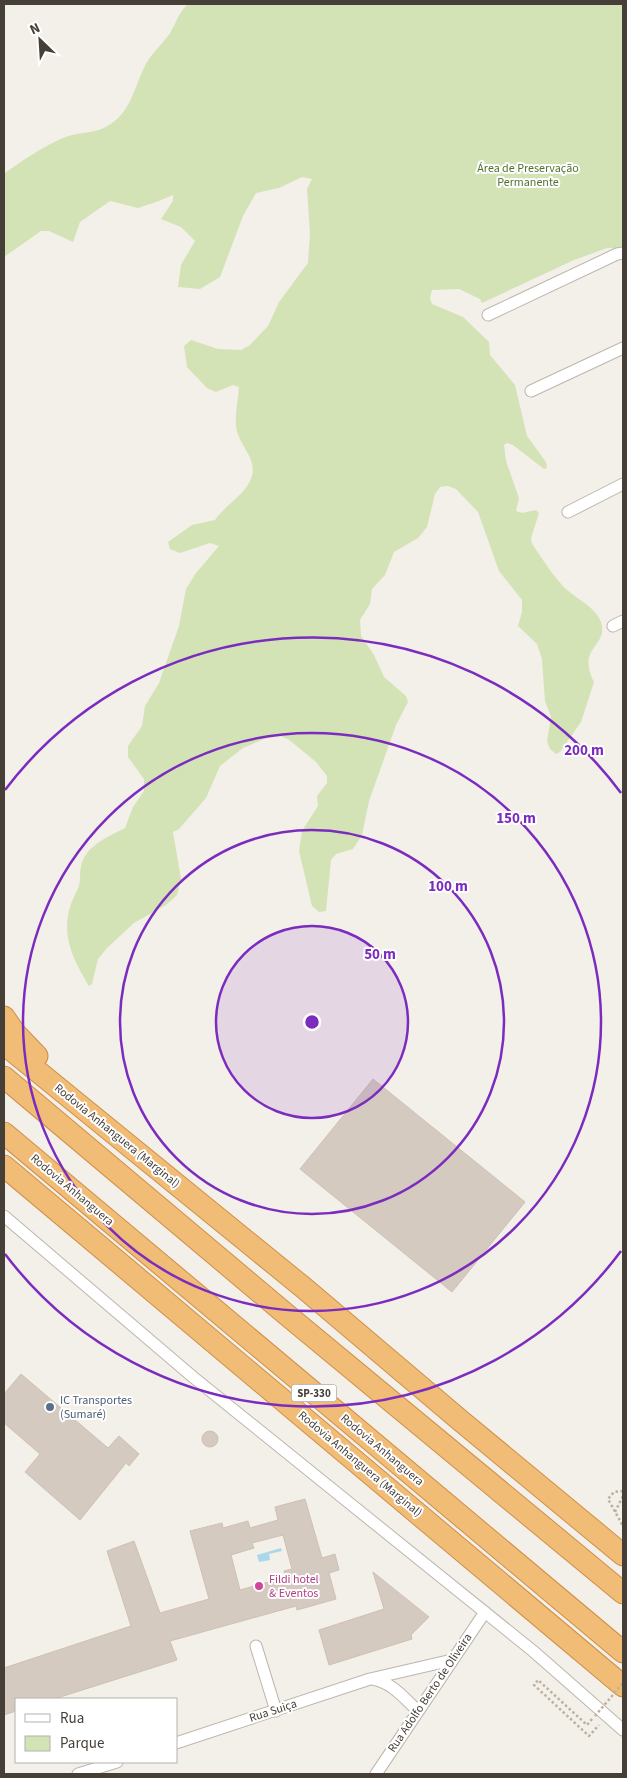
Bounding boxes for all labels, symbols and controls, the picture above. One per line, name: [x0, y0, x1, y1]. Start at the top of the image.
north arrow: [15, 15, 65, 65]
text: N: [26, 18, 43, 40]
park label: Área de Preservação Permanente: [477, 160, 579, 191]
text: 200 m: [564, 740, 604, 761]
text: 150 m: [496, 808, 536, 829]
text: 100 m: [428, 876, 468, 897]
text: 50 m: [364, 944, 396, 965]
centre of rings: [303, 1013, 321, 1031]
street label: Rodovia Anhanguera (Marginal): [51, 1081, 183, 1191]
street label: Rodovia Anhanguera: [28, 1151, 116, 1229]
road number: SP-330: [292, 1385, 336, 1402]
place label: IC Transportes (Sumaré): [60, 1392, 132, 1423]
marker: IC Transportes (Sumaré): [44, 1401, 56, 1413]
street label: Rodovia Anhanguera (Marginal): [294, 1407, 426, 1521]
street label: Rodovia Anhanguera: [337, 1410, 427, 1490]
place label: Fildi hotel & Eventos: [269, 1571, 319, 1602]
marker: Fildi hotel & Eventos: [253, 1580, 265, 1592]
street label: Rua Adolfo Berto de Oliveira: [384, 1630, 476, 1756]
street label: Rua Suiça: [247, 1695, 299, 1727]
legend: [15, 1698, 178, 1763]
text: Rua: [60, 1708, 84, 1729]
text: Parque: [60, 1733, 104, 1754]

